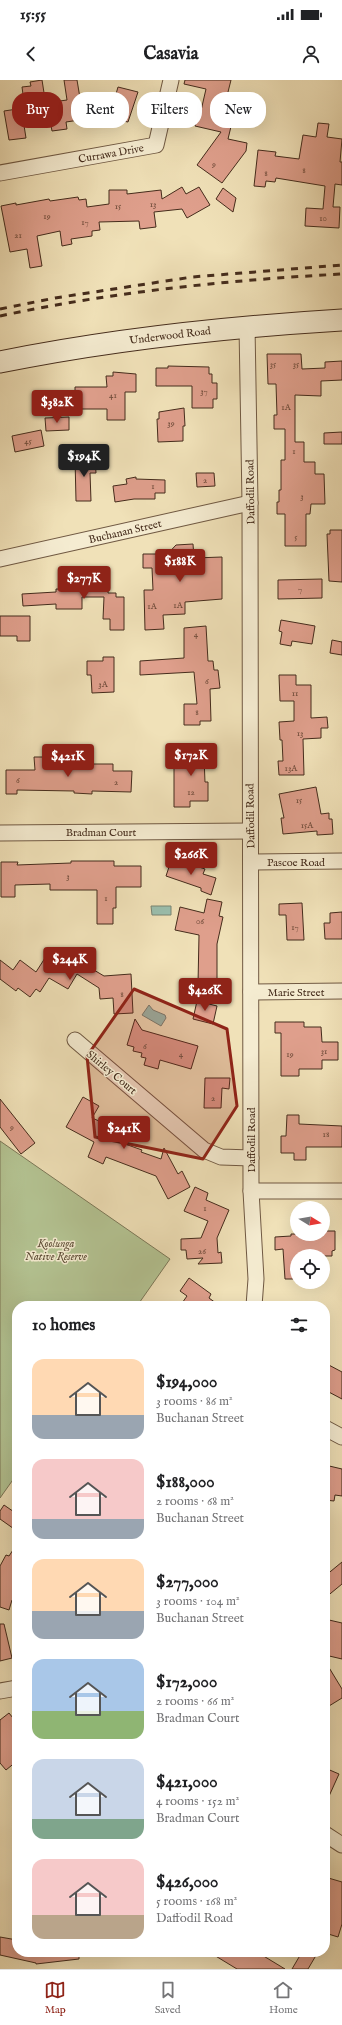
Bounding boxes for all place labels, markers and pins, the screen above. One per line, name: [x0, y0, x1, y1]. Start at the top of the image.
pin: $382K: [29, 390, 85, 424]
pin: $194K: [56, 444, 112, 478]
pin: $188K: [152, 549, 208, 583]
pin: $277K: [56, 566, 112, 600]
pin: $172K: [163, 743, 219, 777]
pin: $421K: [40, 744, 96, 778]
pin: $266K: [163, 842, 219, 876]
pin: $244K: [42, 947, 98, 981]
pin: $426K: [177, 978, 233, 1012]
pin: $241K: [96, 1116, 152, 1150]

